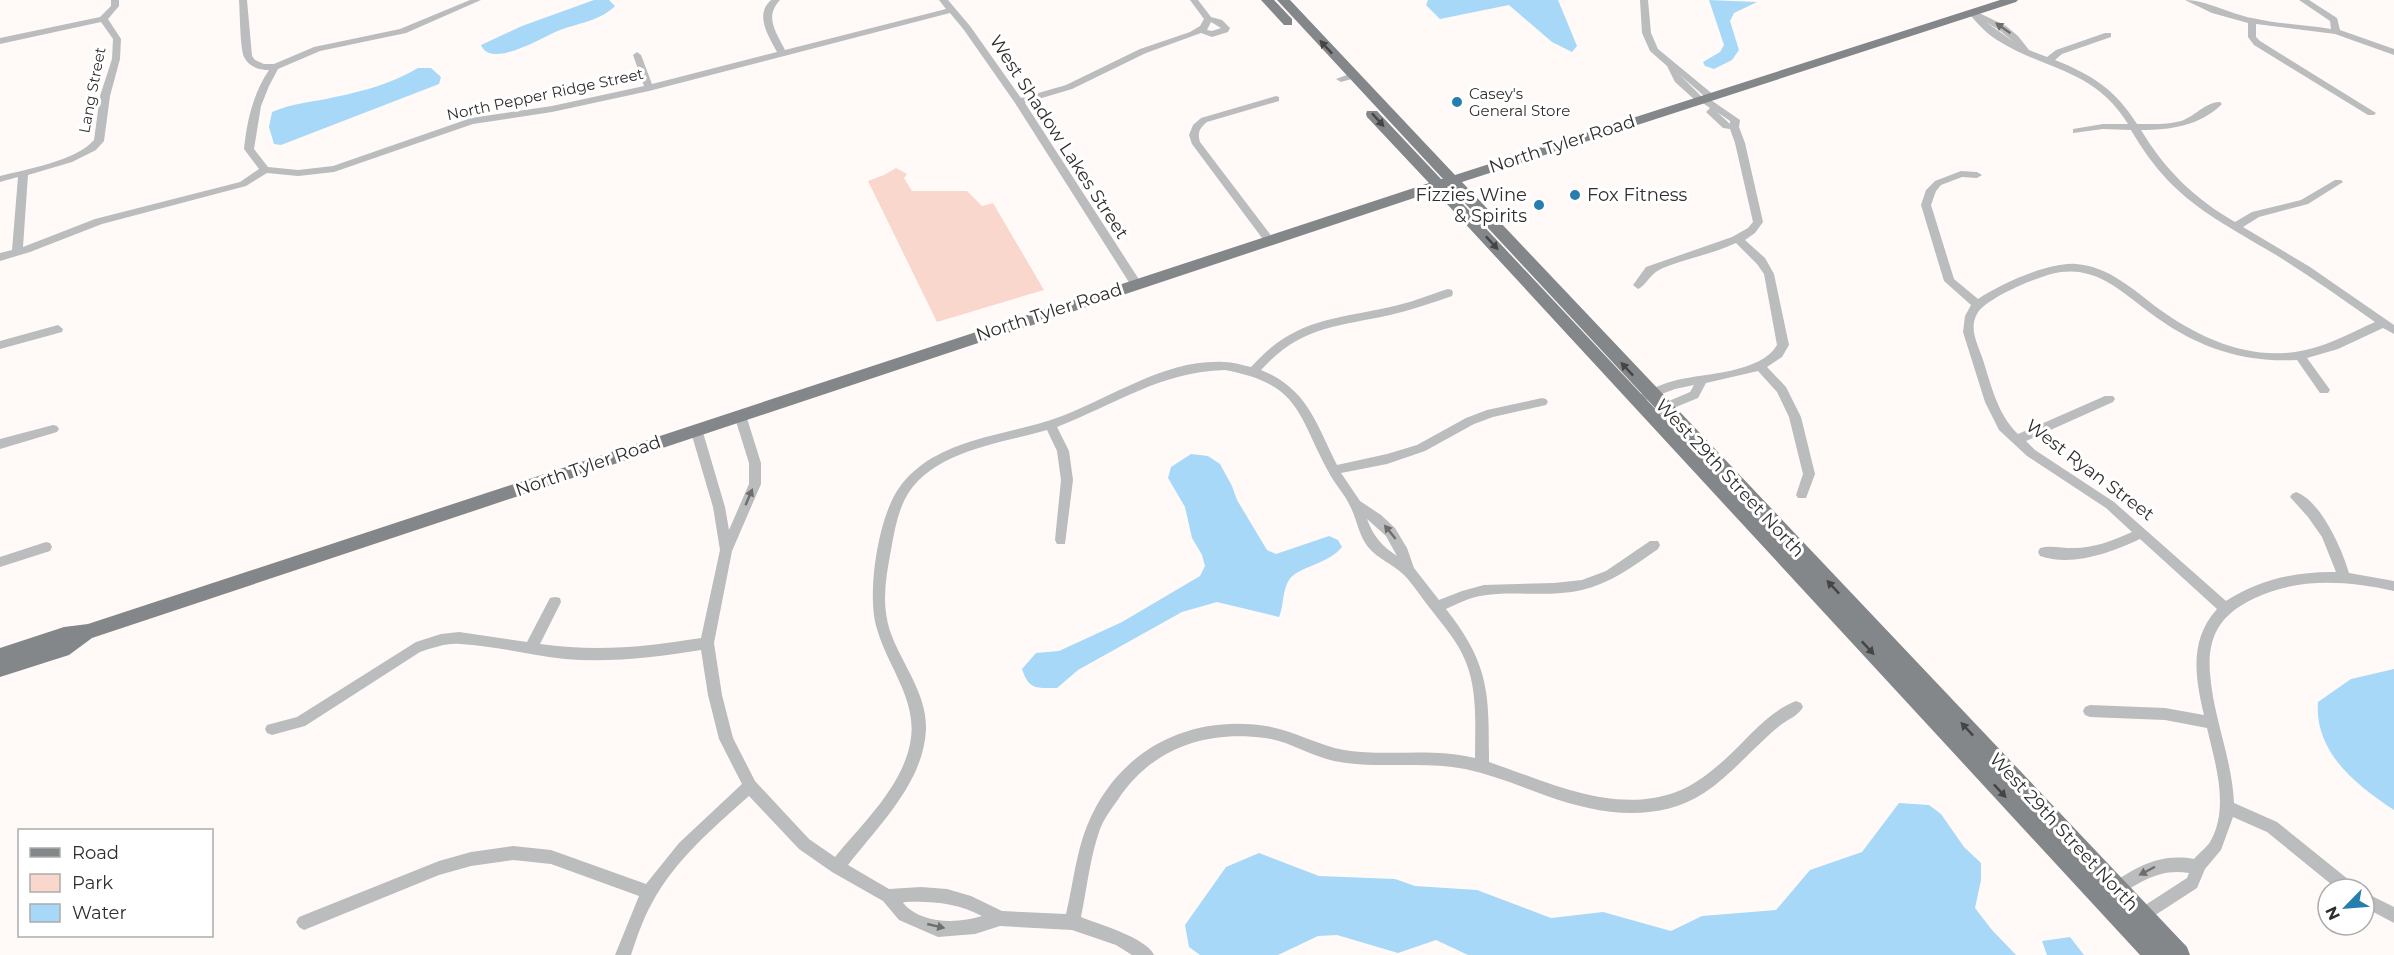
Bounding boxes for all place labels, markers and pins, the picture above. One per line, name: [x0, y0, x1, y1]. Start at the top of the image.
place label: Casey's General Store: [1469, 84, 1570, 120]
marker: Casey's General Store: [1450, 95, 1464, 109]
place label: Fizzies Wine & Spirits: [1416, 184, 1527, 227]
place label: Fox Fitness: [1587, 184, 1688, 206]
marker: Fox Fitness: [1568, 188, 1582, 202]
marker: Fizzies Wine & Spirits: [1532, 198, 1546, 212]

